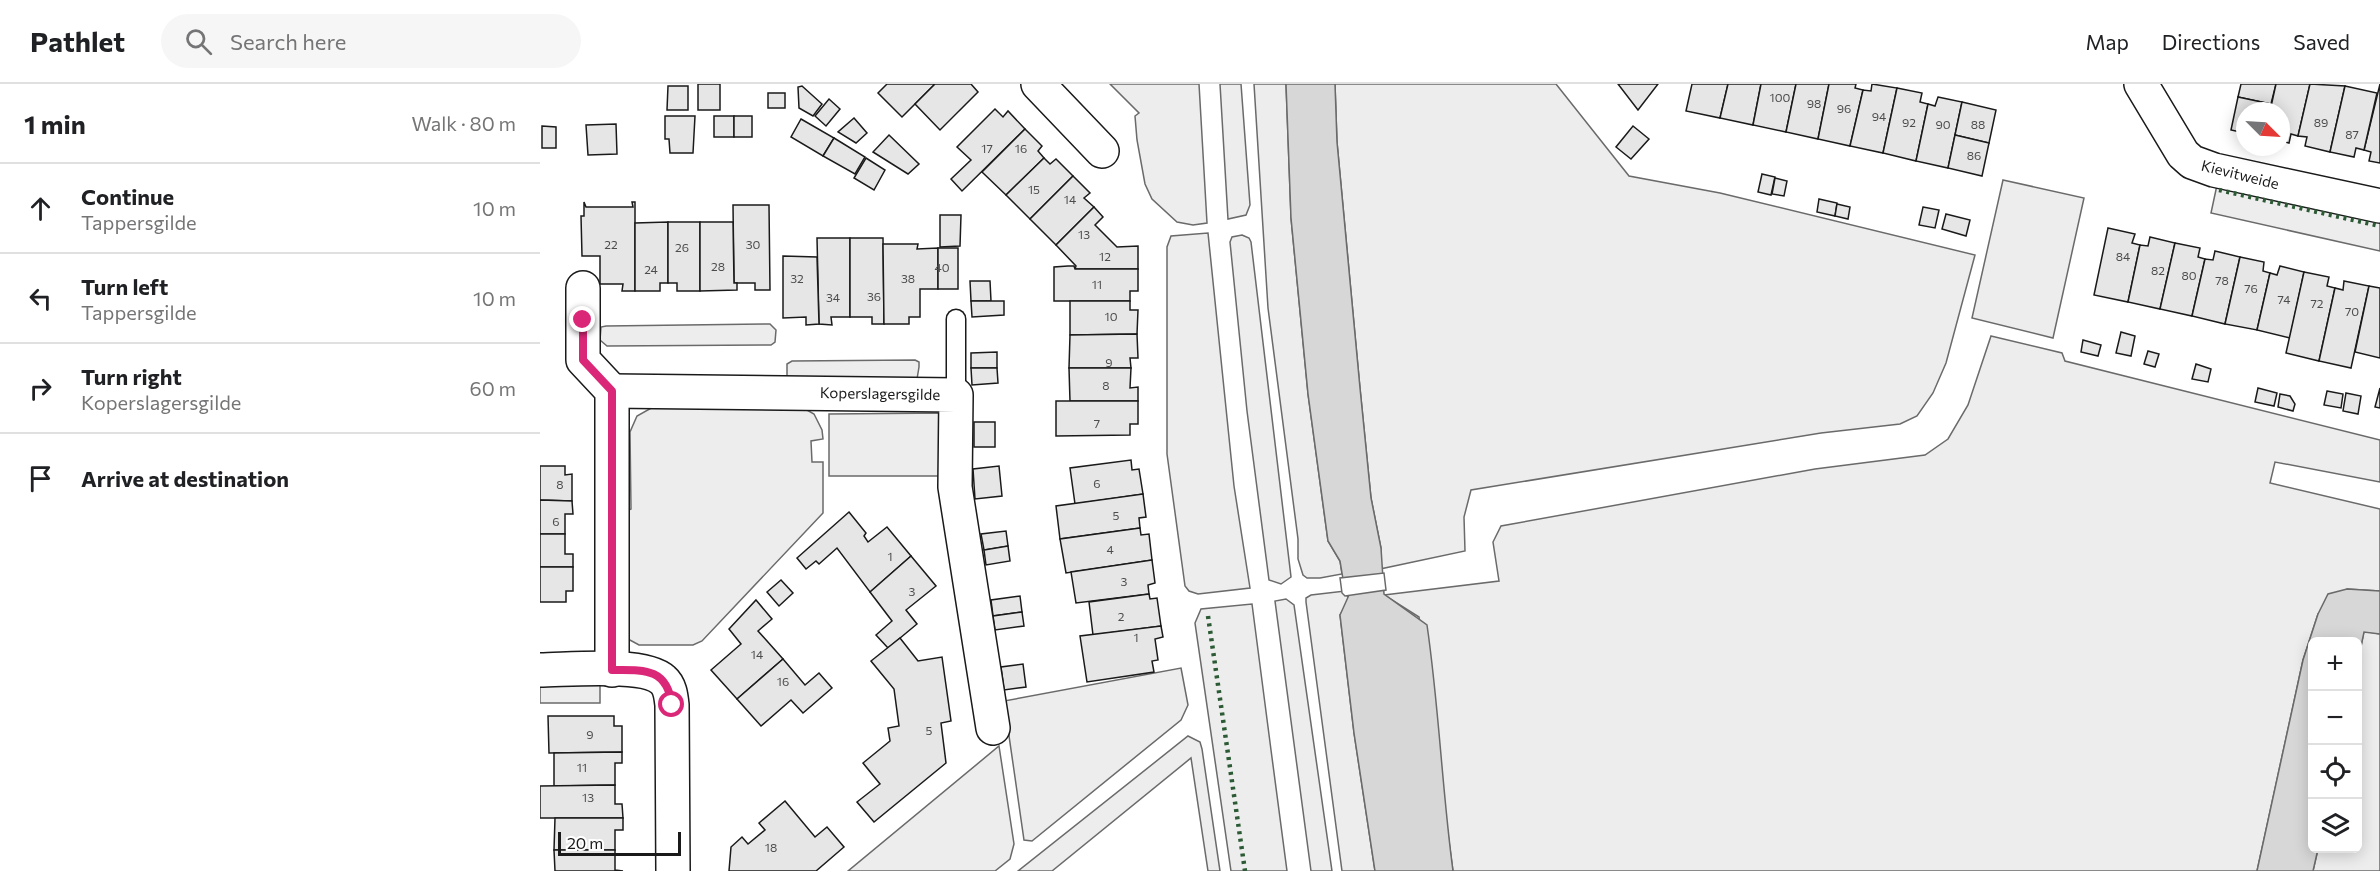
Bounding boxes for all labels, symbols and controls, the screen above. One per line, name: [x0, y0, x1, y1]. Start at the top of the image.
search box: [161, 14, 581, 68]
text: Pathlet: [30, 24, 125, 58]
icon: search: [182, 25, 215, 58]
text: Search here: [230, 28, 346, 55]
text: Map: [2086, 29, 2129, 54]
text: Directions: [2162, 29, 2260, 54]
text: Saved: [2293, 29, 2350, 54]
house number: 100: [1770, 90, 1791, 104]
house number: 98: [1807, 96, 1821, 110]
house number: 96: [1837, 101, 1851, 115]
north arrow: [2236, 102, 2290, 156]
text: 1 min: [24, 108, 86, 139]
house number: 94: [1872, 109, 1886, 123]
text: Walk · 80 m: [411, 111, 516, 135]
house number: 92: [1902, 115, 1916, 129]
house number: 89: [2314, 115, 2328, 129]
house number: 90: [1935, 117, 1951, 131]
house number: 88: [1971, 117, 1985, 131]
house number: 87: [2345, 127, 2359, 141]
house number: 17: [981, 141, 993, 155]
house number: 16: [1015, 141, 1027, 155]
house number: 86: [1967, 148, 1981, 162]
street label: Kievitweide: [2200, 156, 2281, 192]
house number: 15: [1028, 182, 1040, 196]
text: Continue: [81, 183, 174, 210]
icon: ahead: [24, 192, 57, 225]
house number: 14: [1064, 192, 1076, 206]
text: 10 m: [473, 196, 516, 220]
text: Tappersgilde: [81, 210, 197, 234]
house number: 13: [1078, 227, 1090, 241]
house number: 22: [604, 237, 618, 251]
house number: 30: [746, 237, 761, 251]
house number: 26: [675, 240, 689, 254]
house number: 12: [1099, 249, 1111, 263]
house number: 84: [2116, 249, 2130, 263]
house number: 28: [711, 259, 725, 273]
house number: 40: [934, 260, 950, 274]
house number: 24: [644, 262, 658, 276]
house number: 82: [2151, 263, 2165, 277]
house number: 80: [2181, 268, 2197, 282]
house number: 32: [790, 271, 804, 285]
house number: 38: [901, 271, 915, 285]
text: Turn left: [81, 273, 168, 300]
house number: 78: [2215, 273, 2229, 287]
house number: 11: [1092, 277, 1102, 291]
house number: 76: [2244, 281, 2258, 295]
icon: left: [24, 282, 57, 315]
text: 10 m: [473, 286, 516, 310]
house number: 36: [867, 289, 881, 303]
house number: 34: [826, 290, 840, 304]
house number: 74: [2278, 292, 2290, 306]
house number: 72: [2311, 296, 2324, 310]
text: Tappersgilde: [81, 300, 197, 324]
house number: 70: [2345, 304, 2359, 318]
route end: [569, 306, 595, 332]
house number: 10: [1105, 309, 1118, 323]
house number: 9: [1105, 355, 1113, 369]
text: Turn right: [81, 363, 182, 390]
icon: right: [24, 372, 57, 405]
text: 60 m: [470, 376, 516, 400]
house number: 8: [1102, 378, 1110, 392]
street label: Koperslagersgilde: [820, 383, 940, 403]
text: Koperslagersgilde: [81, 390, 241, 414]
house number: 7: [1094, 416, 1100, 430]
icon: arrive: [24, 462, 57, 495]
text: Arrive at destination: [81, 465, 289, 492]
house number: 6: [1093, 476, 1101, 490]
house number: 8: [556, 477, 564, 491]
house number: 5: [1113, 508, 1120, 522]
house number: 6: [552, 514, 560, 528]
house number: 4: [1106, 542, 1114, 556]
house number: 1: [887, 549, 893, 563]
house number: 3: [1121, 574, 1128, 588]
house number: 3: [909, 584, 916, 598]
house number: 2: [1118, 609, 1125, 623]
house number: 1: [1133, 630, 1139, 644]
map controls: [2308, 637, 2362, 853]
button: +: [2308, 637, 2362, 691]
house number: 14: [751, 647, 763, 661]
house number: 16: [777, 674, 789, 688]
route start: [658, 691, 684, 717]
button: −: [2308, 691, 2362, 745]
house number: 5: [926, 723, 933, 737]
house number: 9: [586, 727, 594, 741]
button: locate: [2308, 745, 2362, 799]
house number: 11: [577, 760, 587, 774]
house number: 13: [582, 790, 594, 804]
button: layers: [2308, 799, 2362, 853]
scale bar: [558, 829, 681, 856]
text: 20 m: [567, 833, 603, 852]
house number: 18: [765, 840, 777, 854]

